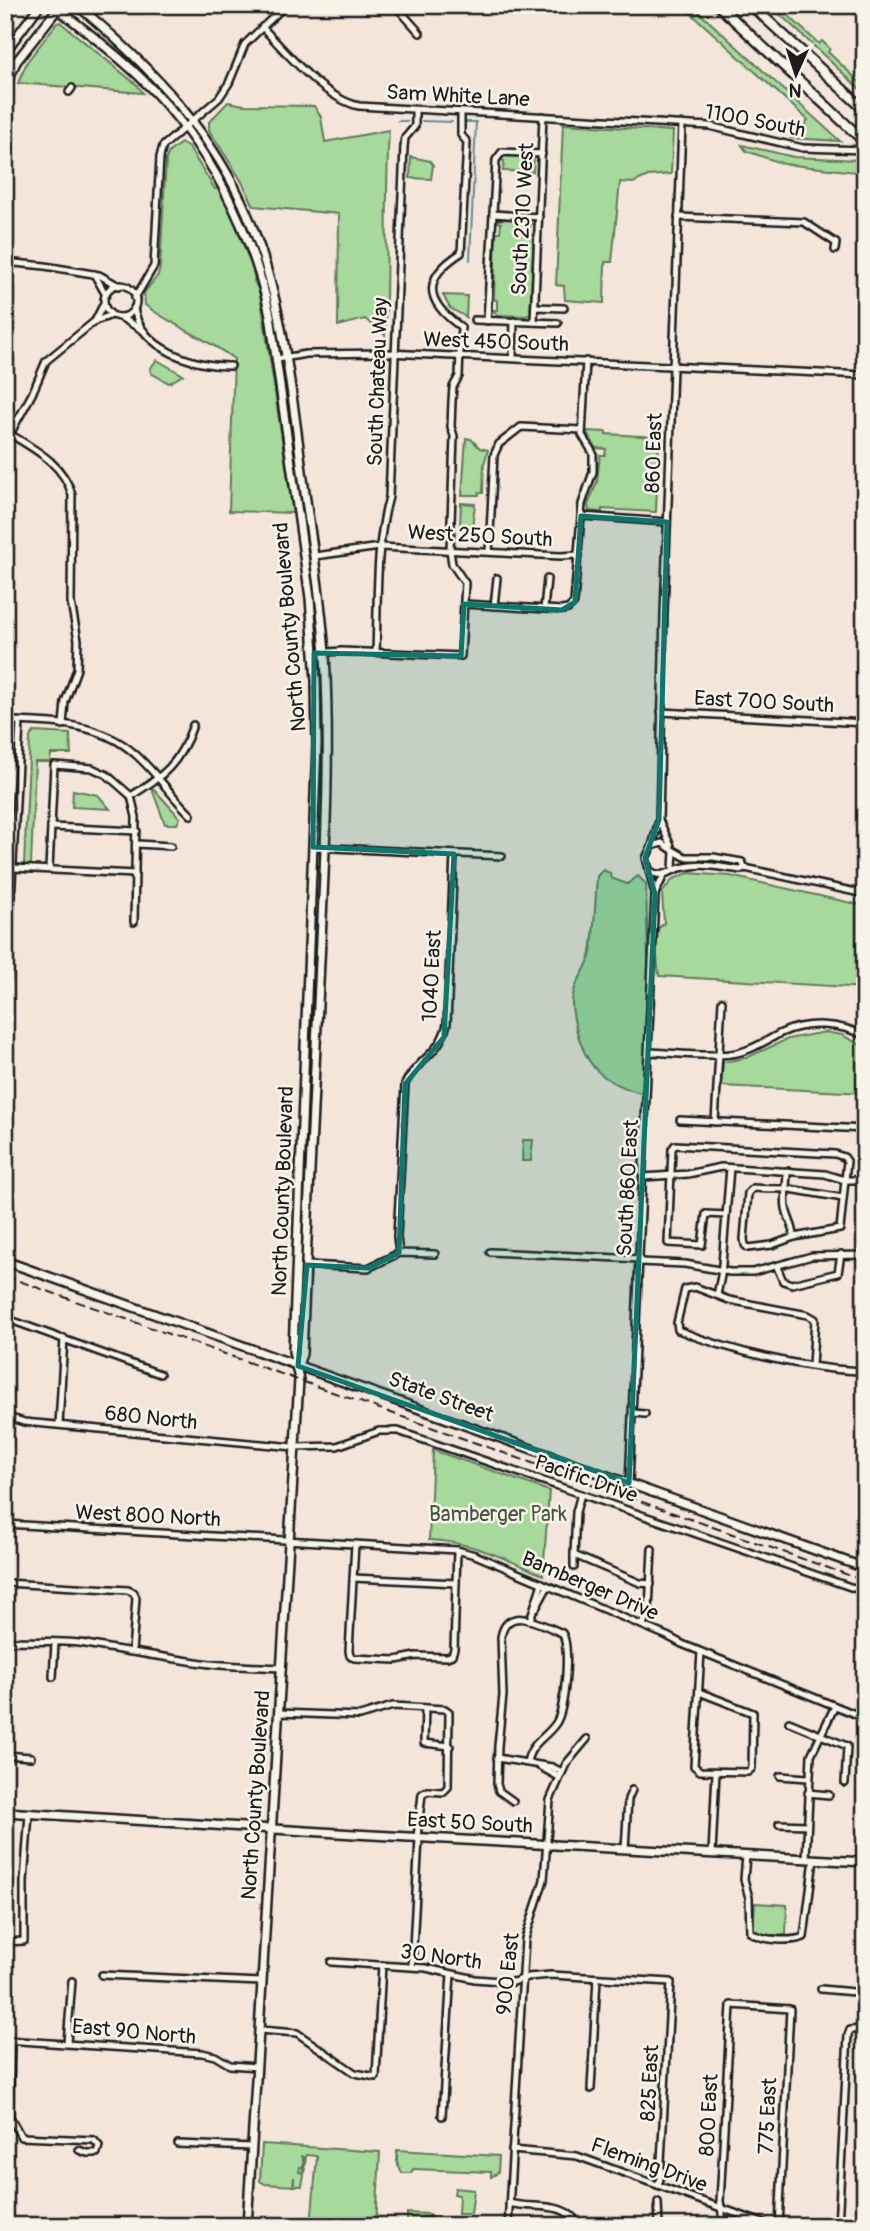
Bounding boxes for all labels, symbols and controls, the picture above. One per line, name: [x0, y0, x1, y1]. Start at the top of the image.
north arrow: [762, 38, 832, 108]
text: N: [788, 78, 802, 102]
street label: Sam White Lane: [386, 79, 531, 113]
street label: 1100 South: [702, 98, 808, 144]
street label: South 2310 West: [506, 141, 541, 296]
street label: South Chateau Way: [362, 297, 394, 467]
street label: West 450 South: [423, 326, 569, 358]
street label: 860 East: [639, 412, 669, 494]
street label: West 250 South: [407, 519, 553, 553]
street label: North County Boulevard: [267, 521, 313, 733]
street label: East 700 South: [693, 685, 835, 719]
street label: 1040 East: [416, 929, 448, 1023]
street label: North County Boulevard: [266, 1086, 300, 1296]
street label: South 860 East: [611, 1118, 645, 1257]
street label: State Street: [385, 1365, 498, 1429]
street label: 680 North: [103, 1400, 199, 1436]
street label: Pacific Drive: [531, 1449, 642, 1509]
street label: West 800 North: [74, 1499, 222, 1533]
park label: Bamberger Park: [429, 1501, 567, 1528]
street label: Bamberger Drive: [517, 1545, 663, 1627]
street label: North County Boulevard: [235, 1689, 277, 1901]
street label: East 50 South: [406, 1806, 534, 1840]
street label: 900 East: [490, 1931, 526, 2016]
street label: 30 North: [399, 1938, 483, 1976]
street label: East 90 North: [71, 2013, 197, 2051]
street label: 825 East: [635, 2043, 666, 2122]
street label: 800 East: [693, 2073, 725, 2157]
street label: 775 East: [753, 2076, 784, 2155]
street label: Fleming Drive: [587, 2131, 711, 2199]

